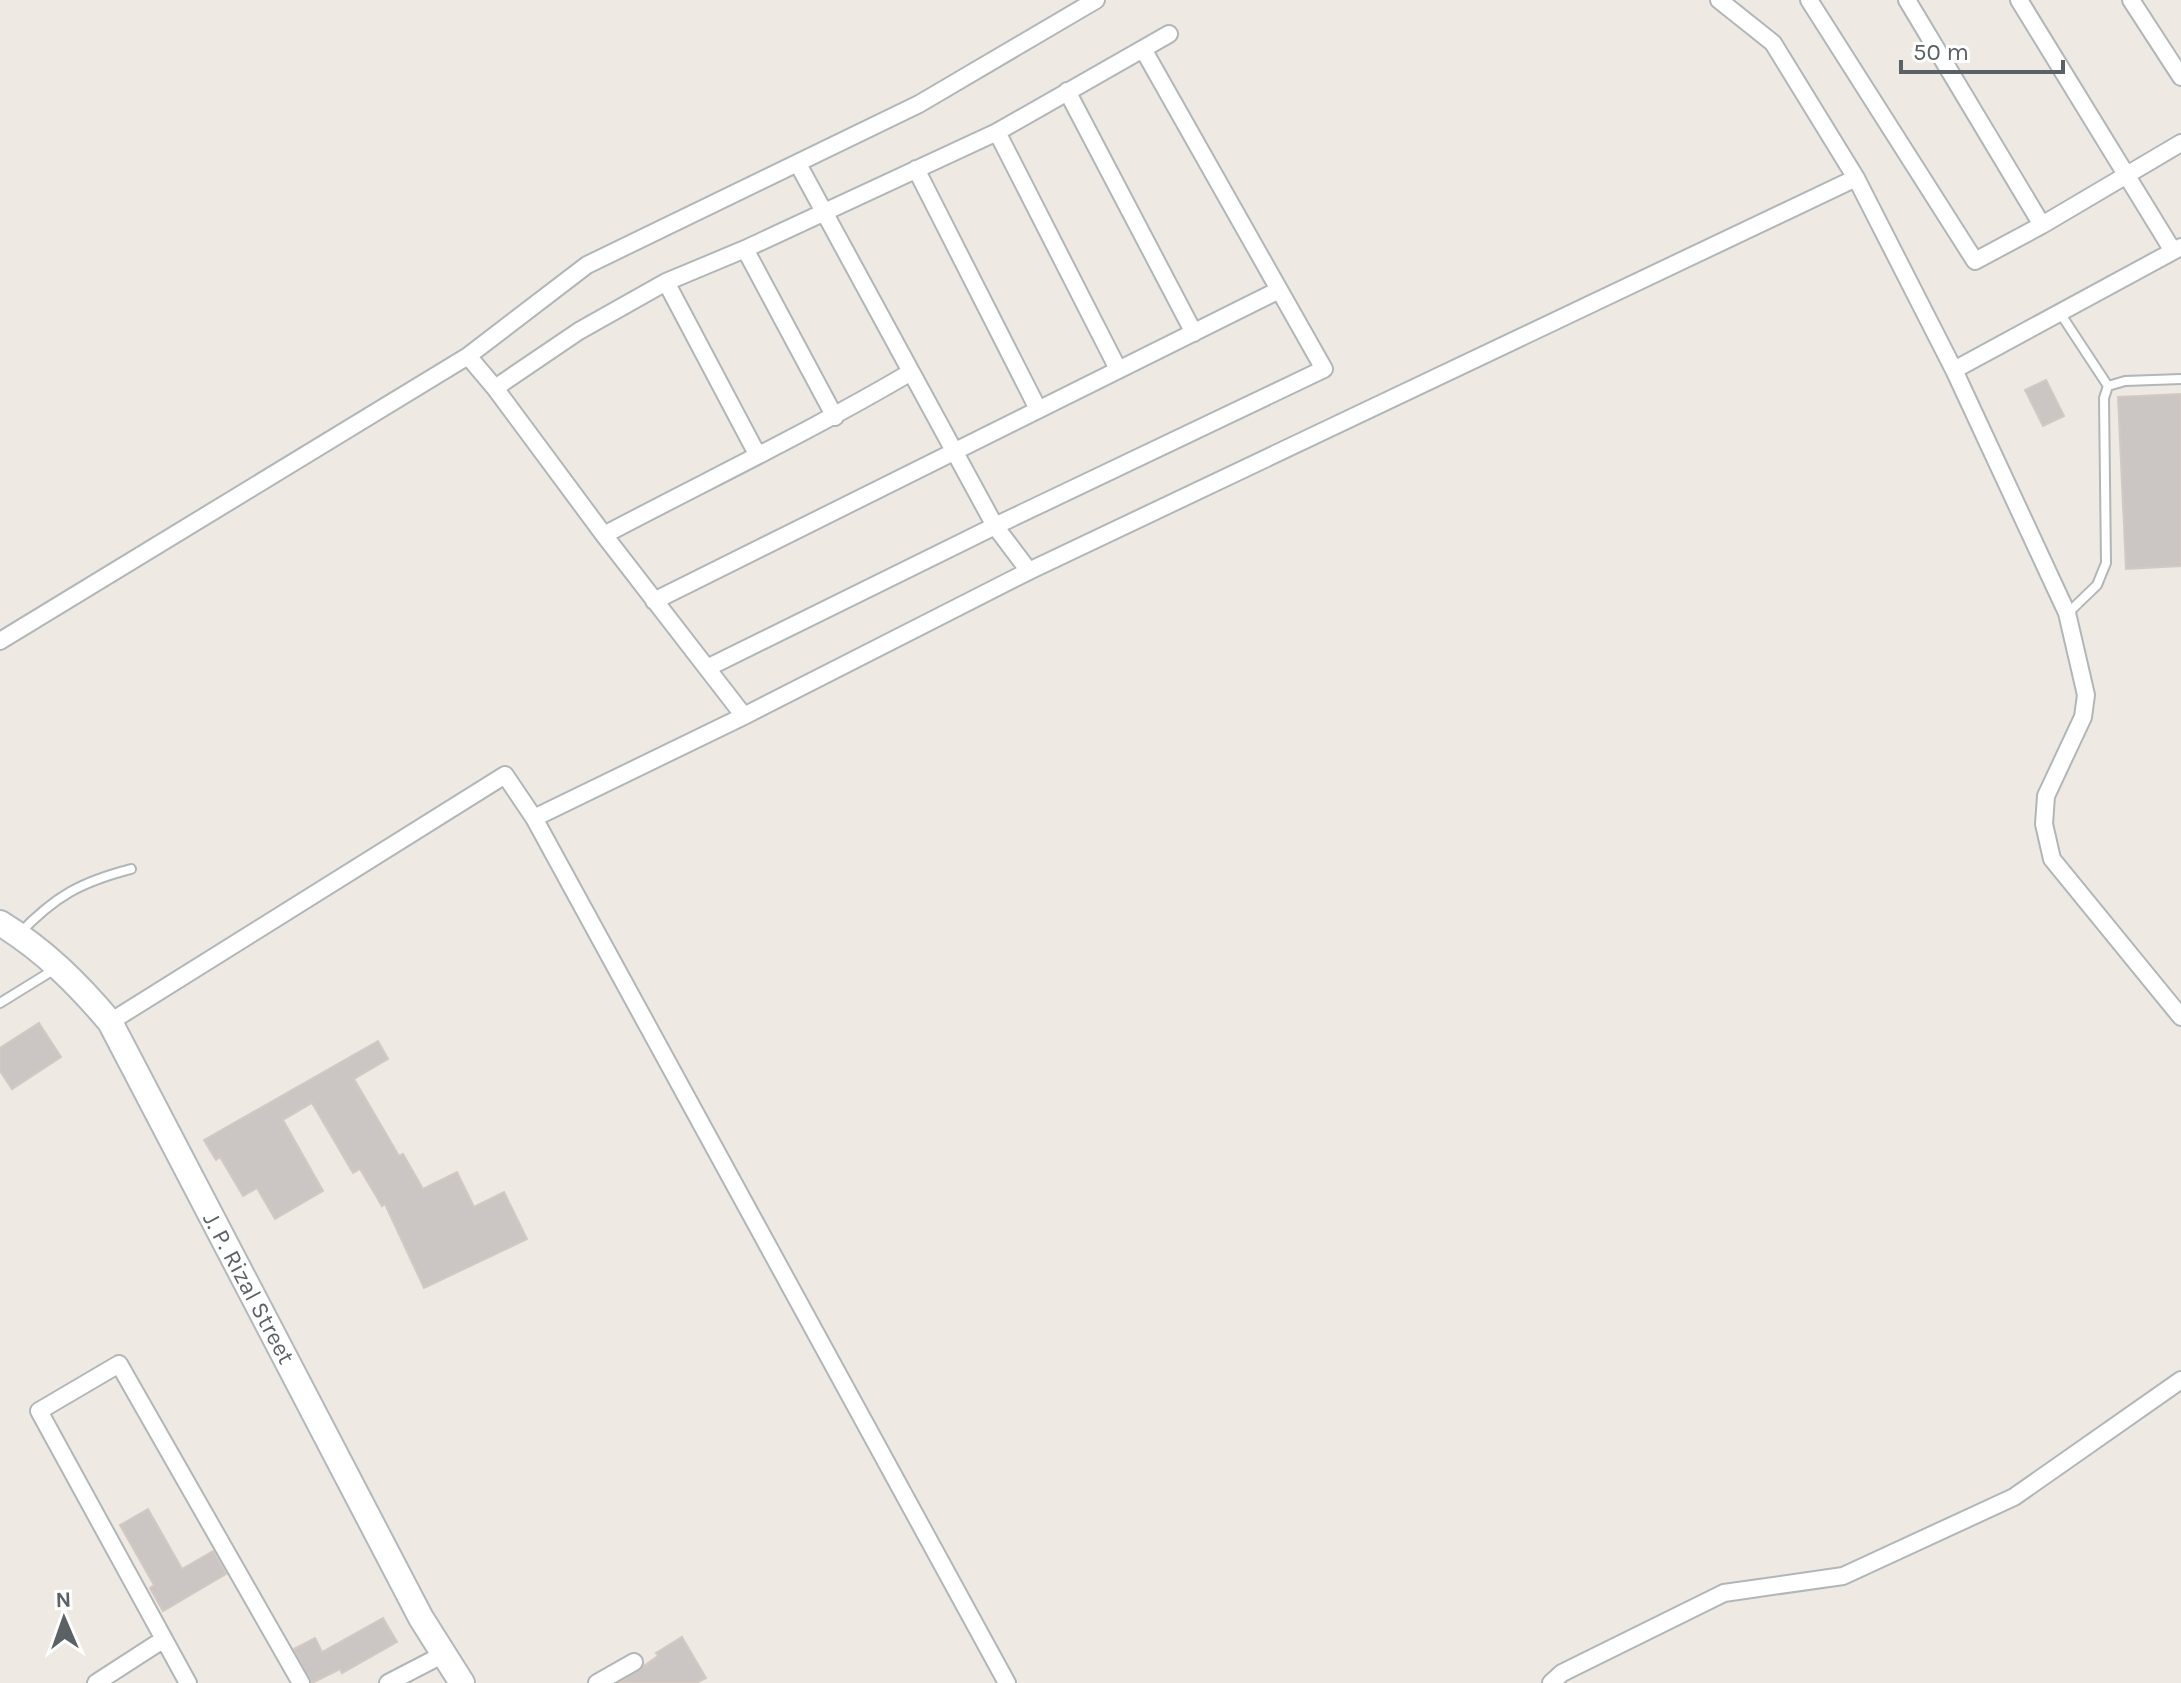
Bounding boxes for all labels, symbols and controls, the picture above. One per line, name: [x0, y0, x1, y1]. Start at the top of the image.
scale bar: [1901, 24, 2063, 74]
text: 50 m: [1913, 38, 1969, 66]
street label: J. P. Rizal Street: [197, 1207, 301, 1369]
north arrow: [24, 1579, 104, 1659]
text: N: [55, 1587, 72, 1613]

